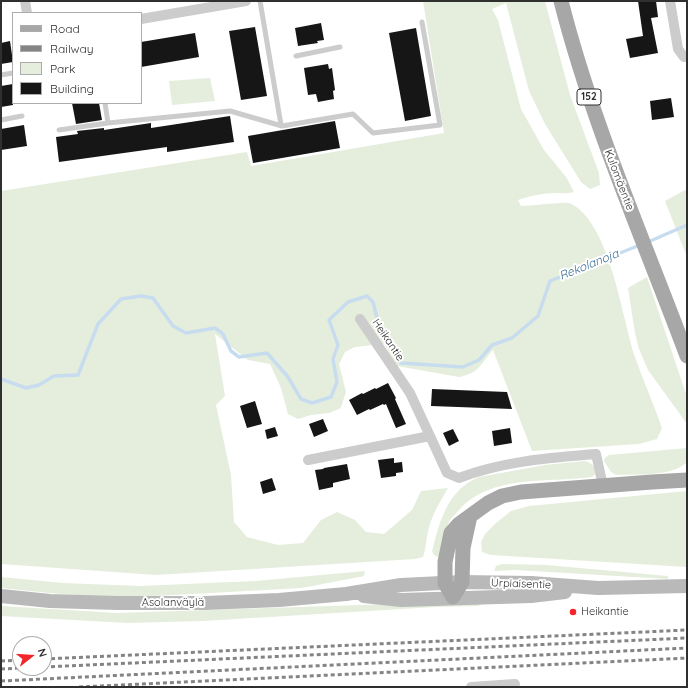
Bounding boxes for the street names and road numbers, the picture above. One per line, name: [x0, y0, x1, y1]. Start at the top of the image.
road number: 152: [577, 89, 601, 105]
street label: Kulomäentie: [601, 148, 637, 212]
street label: Heikantie: [369, 317, 407, 363]
street label: Urpiaisentie: [491, 576, 551, 592]
street label: Asolanväylä: [142, 596, 204, 610]

